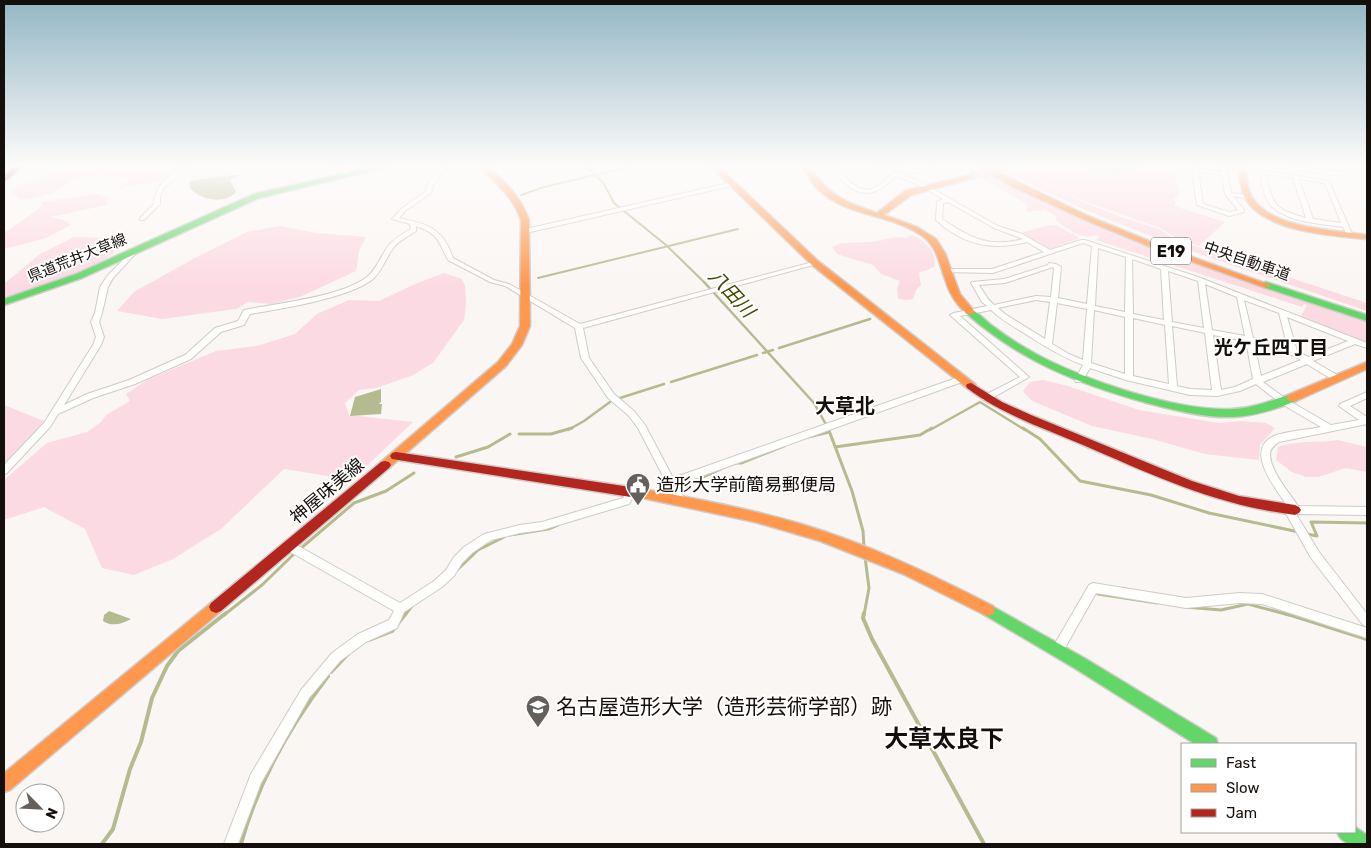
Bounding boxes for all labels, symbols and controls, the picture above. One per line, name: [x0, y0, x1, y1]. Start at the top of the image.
street label: 県道荒井大草線: [25, 230, 129, 286]
road number: E19: [1151, 238, 1191, 264]
street label: 中央自動車道: [1202, 238, 1292, 284]
water label: 八田川: [704, 265, 761, 323]
district label: 光ケ丘四丁目: [1214, 336, 1328, 359]
district label: 大草北: [815, 394, 875, 418]
street label: 神屋味美線: [285, 454, 369, 528]
public building icon: 造形大学前簡易郵便局: [625, 472, 651, 506]
place label: 造形大学前簡易郵便局: [656, 474, 836, 496]
school or university icon: 名古屋造形大学（造形芸術学部）跡: [525, 694, 551, 728]
place label: 名古屋造形大学（造形芸術学部）跡: [556, 694, 892, 719]
district label: 大草太良下: [884, 725, 1004, 753]
legend: [1181, 743, 1356, 833]
text: Fast: [1226, 754, 1256, 772]
text: Slow: [1226, 779, 1259, 797]
north arrow: [15, 783, 65, 833]
text: Jam: [1226, 804, 1257, 822]
text: N: [42, 805, 61, 821]

